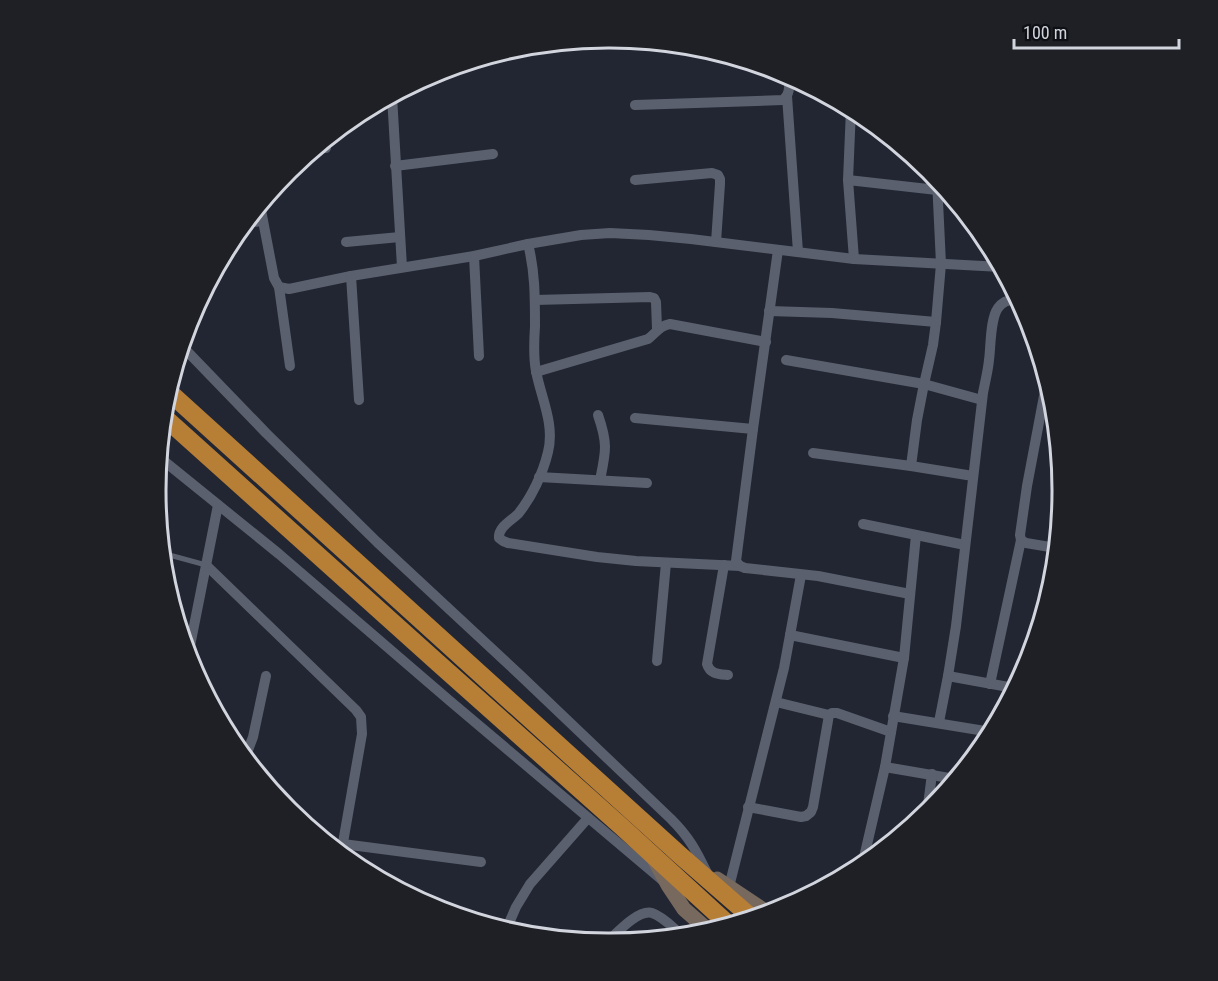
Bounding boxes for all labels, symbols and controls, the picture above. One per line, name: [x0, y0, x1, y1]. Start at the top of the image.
scale bar: [1014, 12, 1179, 50]
text: 100 m: [1023, 22, 1067, 43]

